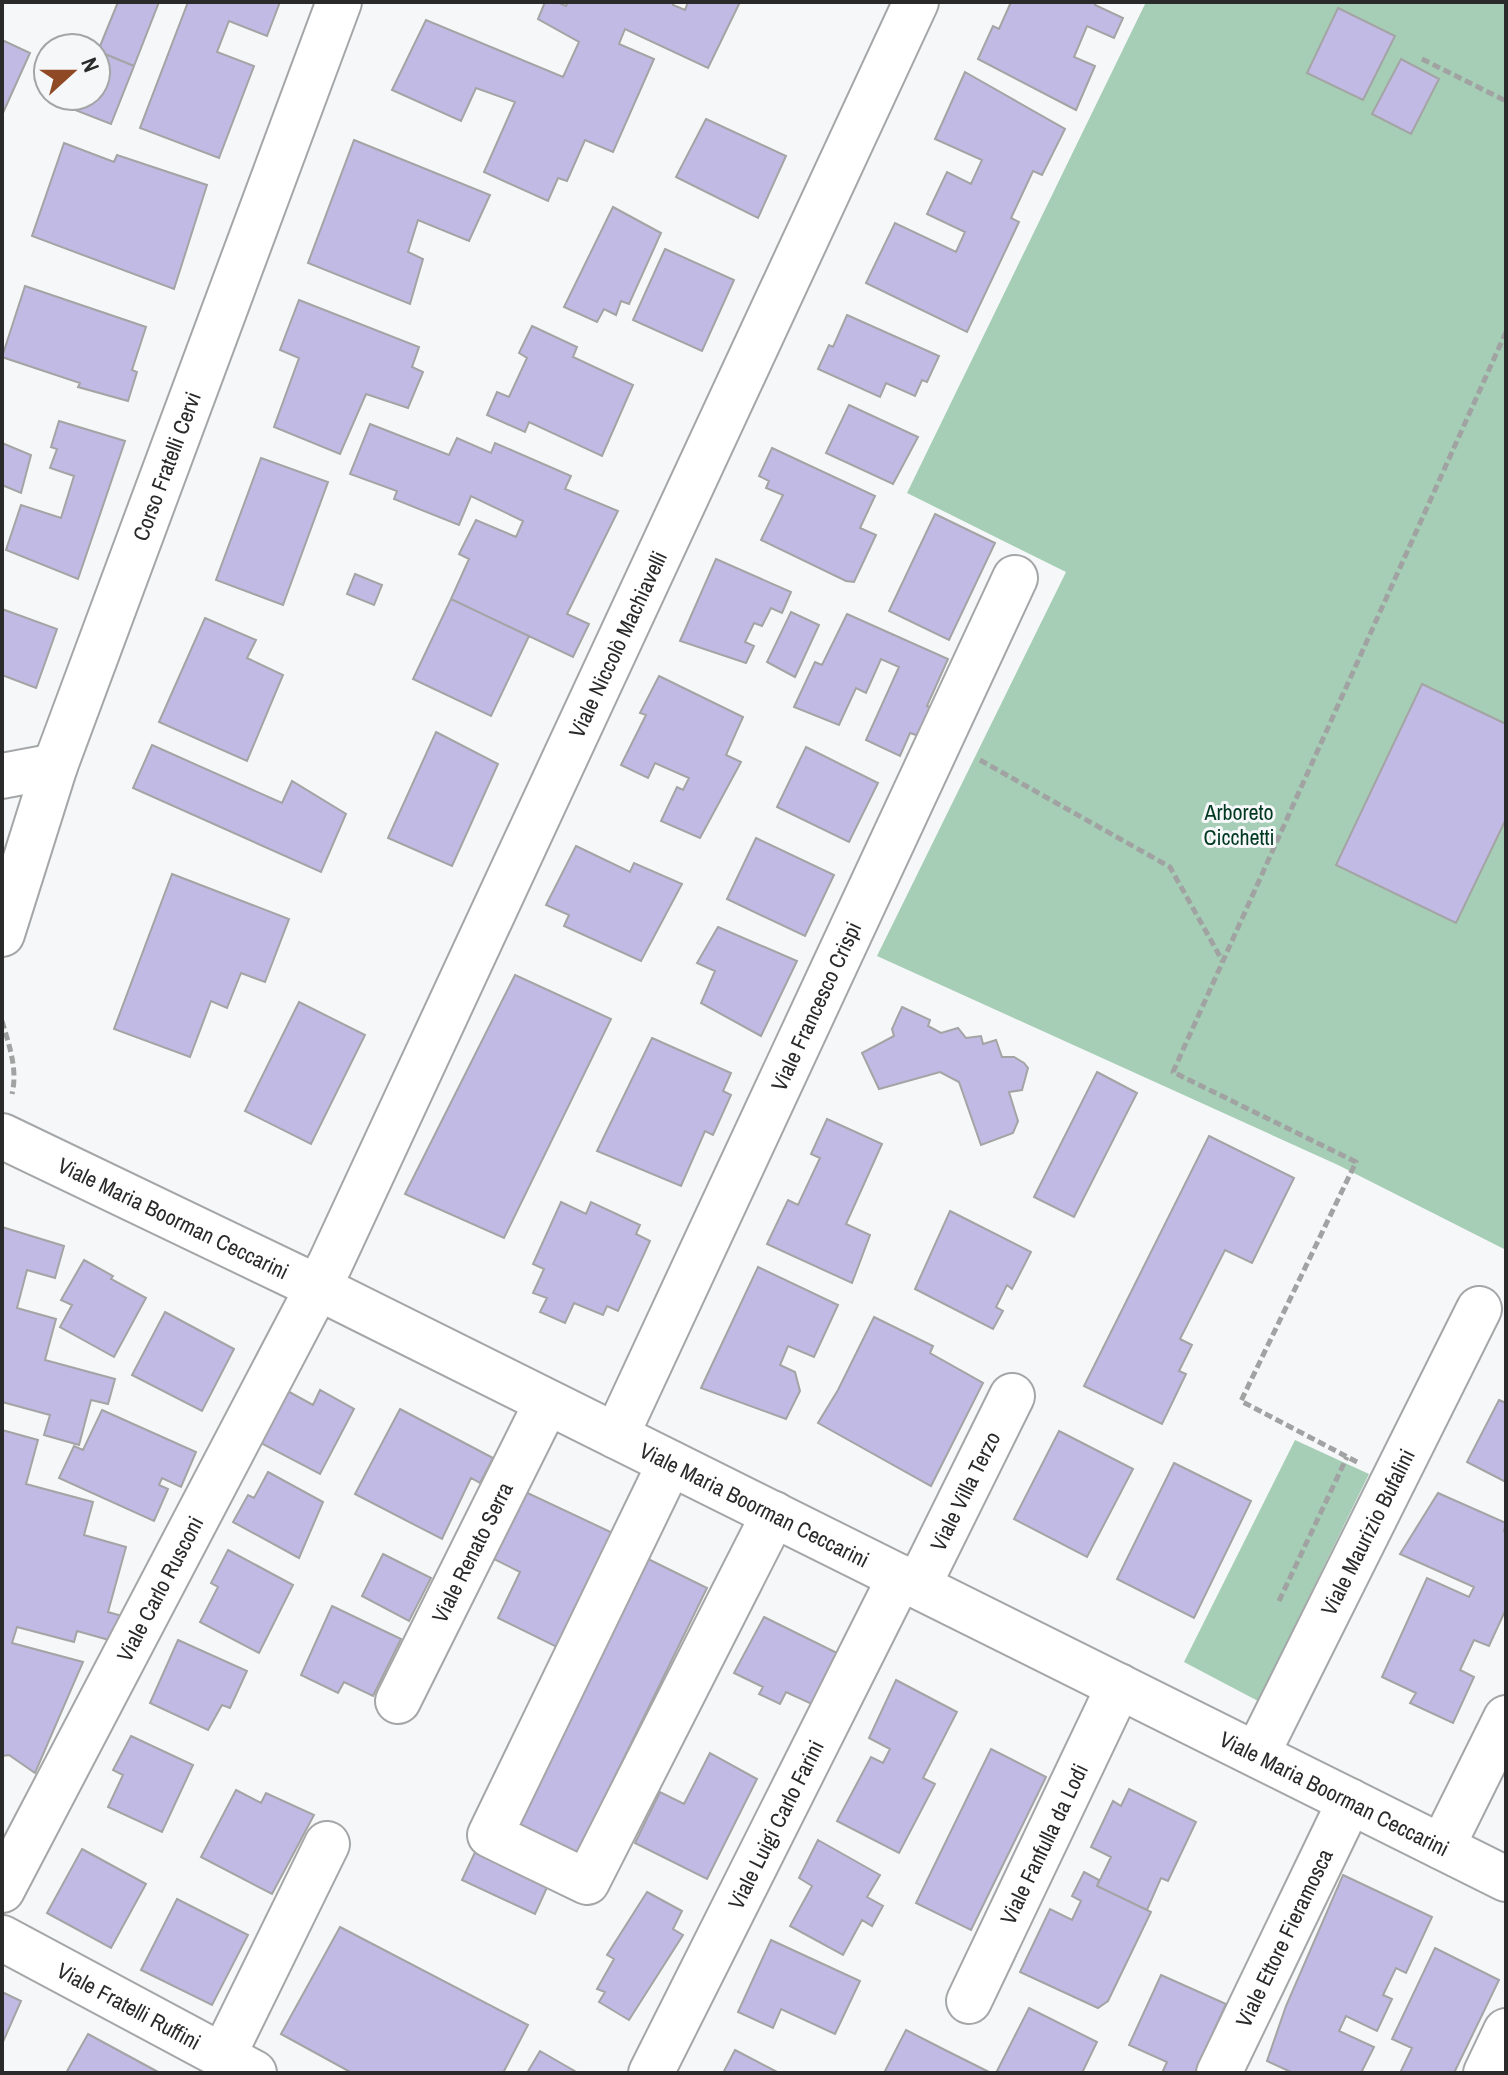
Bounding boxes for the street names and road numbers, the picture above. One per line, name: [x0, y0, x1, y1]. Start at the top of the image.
street label: Corso Fratelli Cervi: [125, 388, 208, 545]
street label: Viale Niccolò Machiavelli: [562, 546, 674, 742]
street label: Viale Francesco Crispi: [764, 917, 868, 1096]
street label: Viale Maria Boorman Ceccarini: [53, 1150, 294, 1286]
street label: Viale Villa Terzo: [923, 1426, 1007, 1556]
street label: Viale Maria Boorman Ceccarini: [635, 1435, 874, 1575]
street label: Viale Maurizio Bufalini: [1314, 1444, 1422, 1620]
street label: Viale Renato Serra: [424, 1477, 520, 1628]
street label: Viale Carlo Rusconi: [109, 1511, 210, 1667]
street label: Viale Maria Boorman Ceccarini: [1215, 1724, 1454, 1863]
street label: Viale Luigi Carlo Farini: [721, 1735, 831, 1914]
street label: Viale Fanfulla da Lodi: [993, 1759, 1095, 1929]
street label: Viale Ettore Fieramosca: [1228, 1844, 1340, 2032]
street label: Viale Fratelli Ruffini: [52, 1955, 206, 2057]

